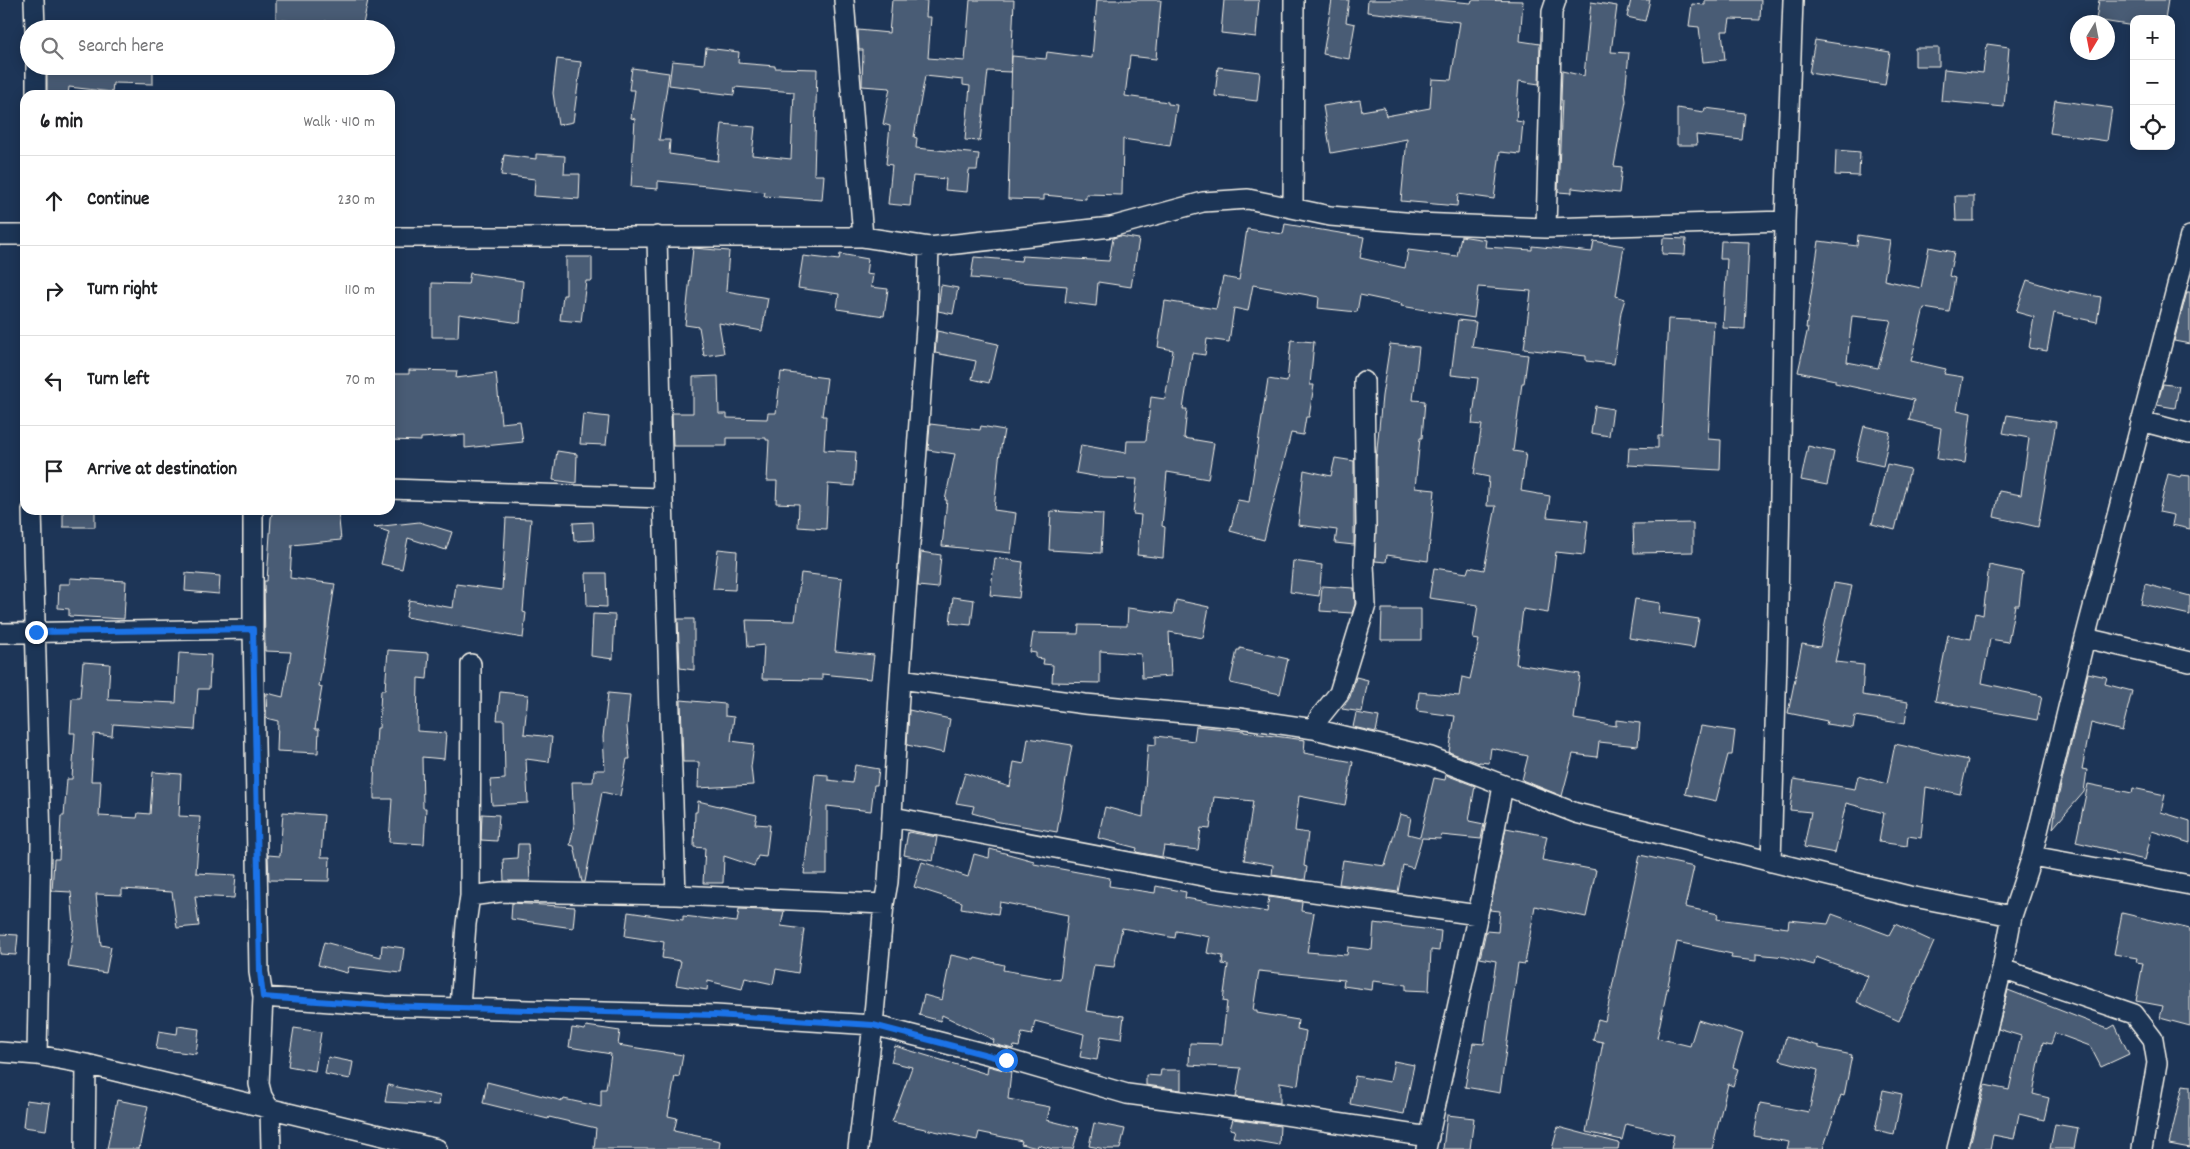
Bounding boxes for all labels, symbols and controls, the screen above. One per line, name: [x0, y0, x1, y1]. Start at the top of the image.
north arrow: [2070, 15, 2115, 60]
map controls: [2130, 15, 2175, 150]
button: +: [2130, 15, 2175, 60]
search box: [20, 20, 395, 75]
icon: search: [38, 34, 66, 62]
text: Search here: [78, 34, 164, 61]
button: −: [2130, 60, 2175, 105]
button: locate: [2130, 105, 2175, 150]
text: 6 min: [40, 108, 83, 138]
text: Walk · 410 m: [303, 111, 375, 134]
icon: ahead: [40, 187, 68, 215]
text: Continue: [87, 187, 149, 214]
text: 230 m: [338, 189, 375, 212]
icon: right: [40, 277, 68, 305]
text: Turn right: [87, 277, 158, 304]
text: 110 m: [345, 279, 375, 302]
icon: left: [40, 367, 68, 395]
text: Turn left: [87, 367, 150, 394]
text: 70 m: [345, 369, 375, 392]
icon: arrive: [40, 457, 68, 485]
text: Arrive at destination: [87, 457, 237, 484]
route end: [25, 621, 48, 644]
route start: [995, 1049, 1018, 1072]

